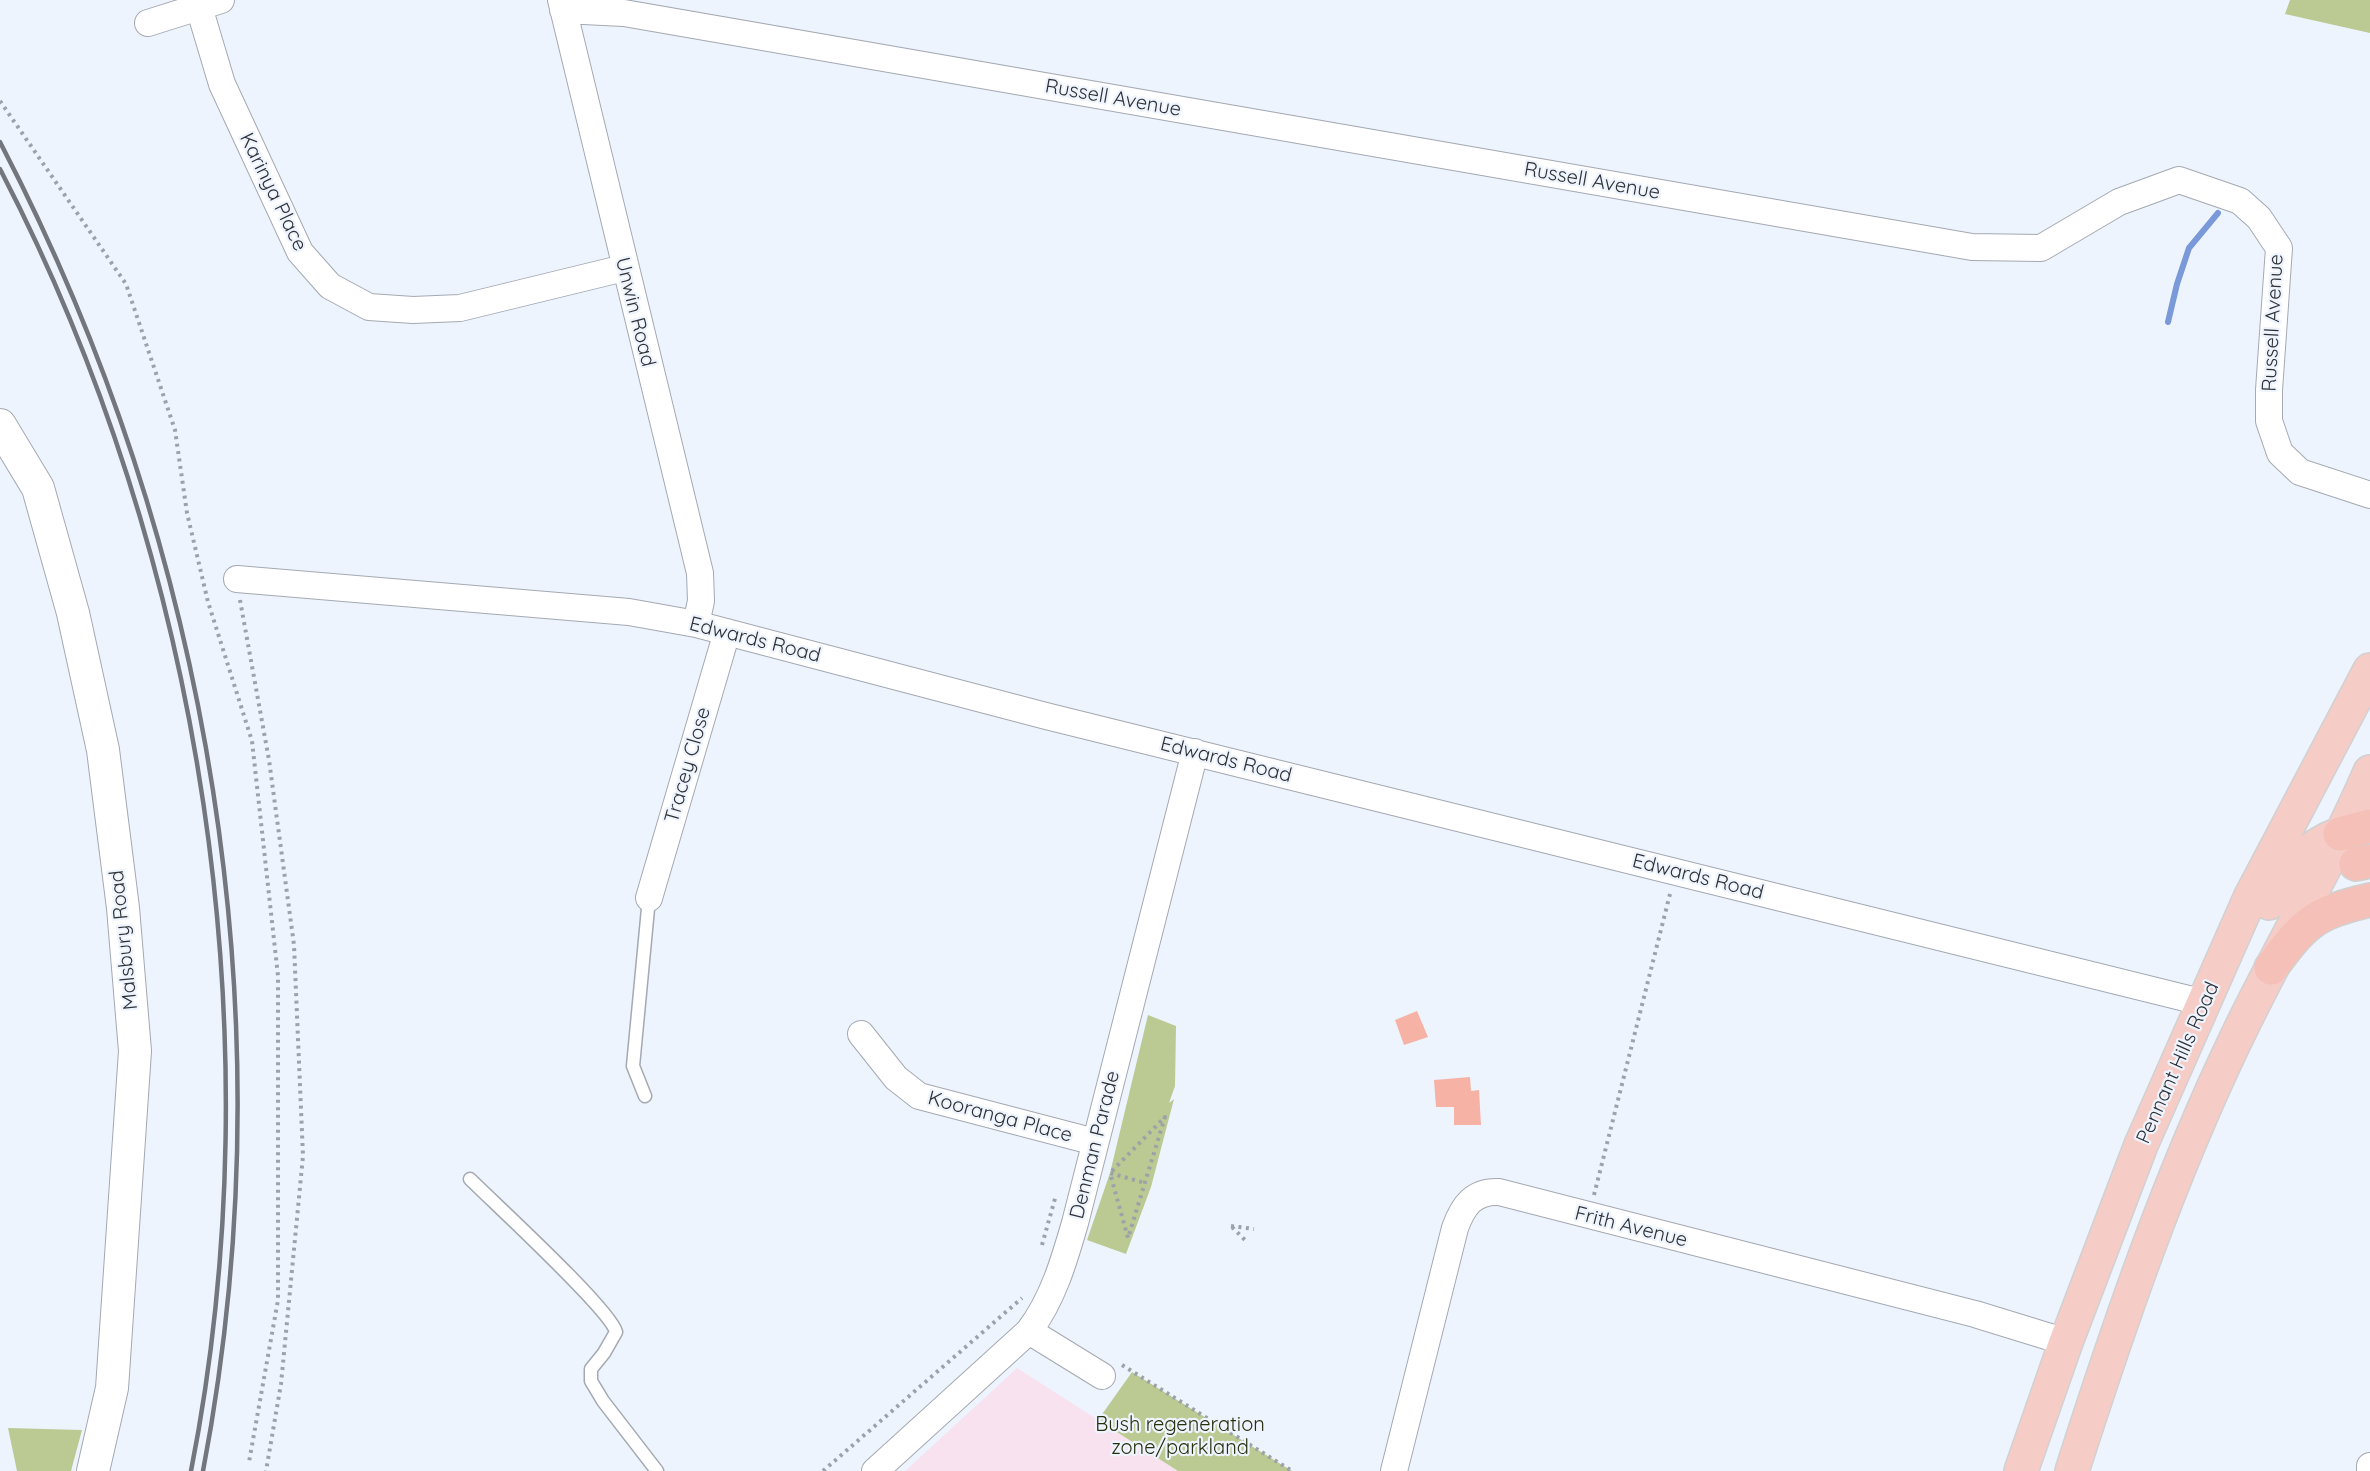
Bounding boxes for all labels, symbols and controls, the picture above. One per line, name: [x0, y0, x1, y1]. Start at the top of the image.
street label: Russell Avenue: [1043, 74, 1183, 122]
street label: Karinya Place: [234, 129, 312, 255]
street label: Russell Avenue: [1522, 157, 1662, 205]
street label: Russell Avenue: [2257, 254, 2289, 392]
street label: Unwin Road: [610, 255, 660, 369]
street label: Edwards Road: [687, 612, 823, 668]
street label: Tracey Close: [660, 704, 716, 826]
street label: Edwards Road: [1158, 732, 1294, 788]
street label: Edwards Road: [1630, 849, 1766, 905]
street label: Malsbury Road: [105, 869, 143, 1011]
street label: Pennant Hills Road: [2132, 978, 2224, 1148]
street label: Denman Parade: [1065, 1068, 1125, 1222]
street label: Kooranga Place: [925, 1086, 1075, 1148]
street label: Frith Avenue: [1572, 1201, 1690, 1253]
park label: Bush regeneration zone/parkland: [1095, 1413, 1265, 1460]

